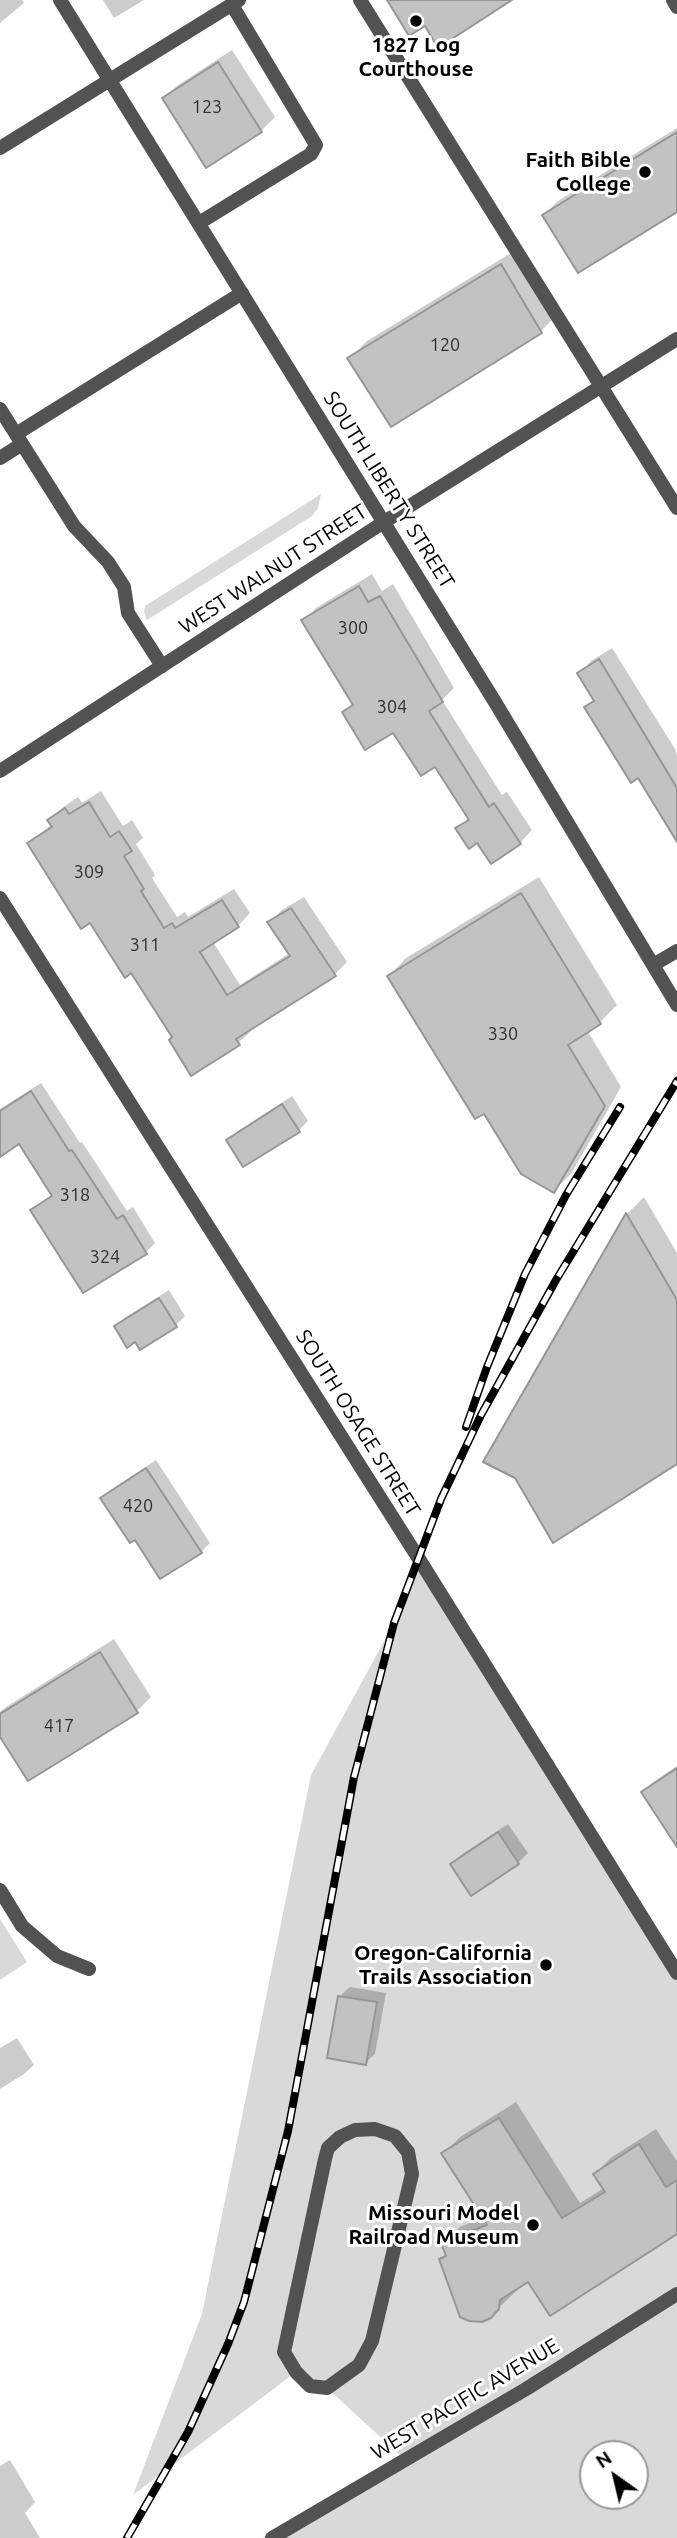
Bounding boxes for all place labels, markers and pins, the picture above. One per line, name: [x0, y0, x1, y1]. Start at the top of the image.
marker: 1827 Log Courthouse: [408, 13, 424, 29]
place label: 1827 Log Courthouse: [358, 32, 474, 82]
place label: Faith Bible College: [525, 147, 631, 197]
marker: Faith Bible College: [637, 164, 653, 180]
place label: Oregon-California Trails Association: [354, 1940, 532, 1990]
marker: Oregon-California Trails Association: [538, 1957, 554, 1973]
place label: Missouri Model Railroad Museum: [349, 2200, 519, 2250]
marker: Missouri Model Railroad Museum: [525, 2217, 541, 2233]

